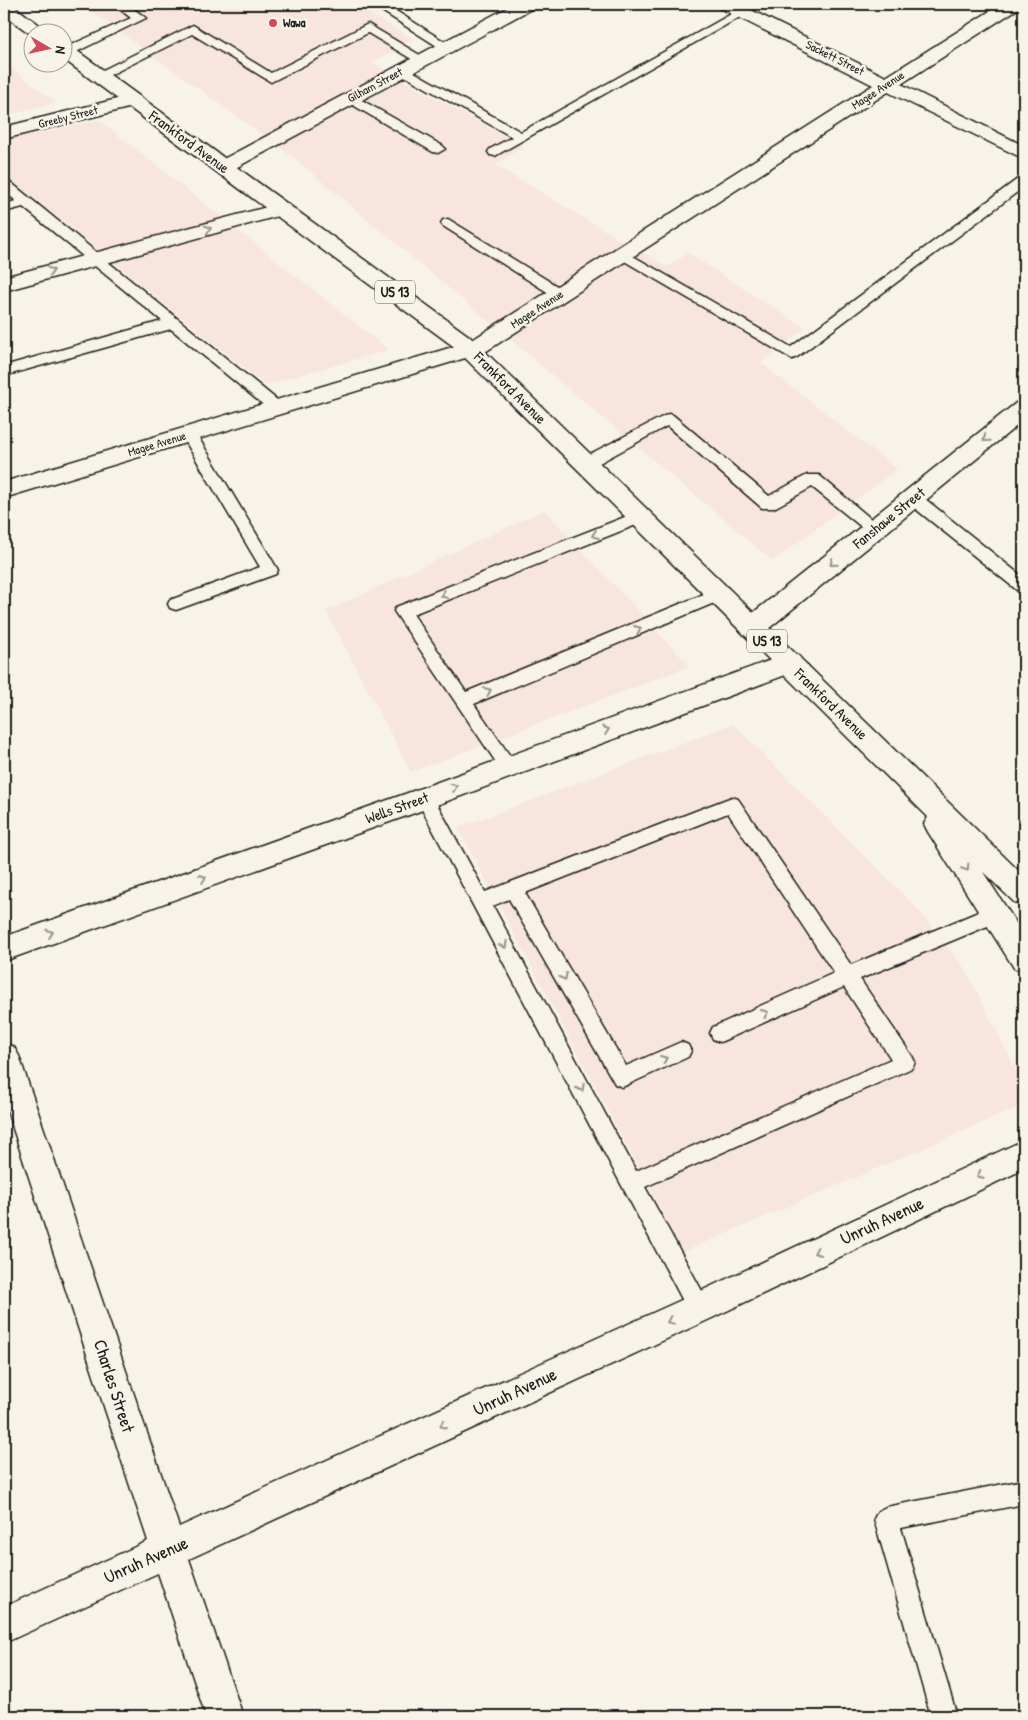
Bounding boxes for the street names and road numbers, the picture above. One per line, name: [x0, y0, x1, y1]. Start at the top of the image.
street label: Sackett Street: [803, 36, 868, 80]
street label: Gilham Street: [344, 63, 406, 106]
street label: Magee Avenue: [848, 66, 908, 113]
street label: Greeby Street: [36, 101, 100, 132]
street label: Frankford Avenue: [144, 105, 234, 178]
road number: US 13: [375, 280, 415, 304]
street label: Magee Avenue: [507, 285, 567, 332]
street label: Frankford Avenue: [469, 346, 551, 429]
street label: Magee Avenue: [126, 427, 188, 460]
street label: Fanshawe Street: [847, 481, 930, 554]
road number: US 13: [747, 630, 787, 652]
street label: Frankford Avenue: [789, 662, 873, 744]
street label: Wells Street: [362, 786, 432, 829]
street label: Unruh Avenue: [836, 1190, 928, 1251]
street label: Charles Street: [88, 1336, 141, 1436]
street label: Unruh Avenue: [469, 1361, 561, 1422]
street label: Unruh Avenue: [100, 1530, 192, 1589]

